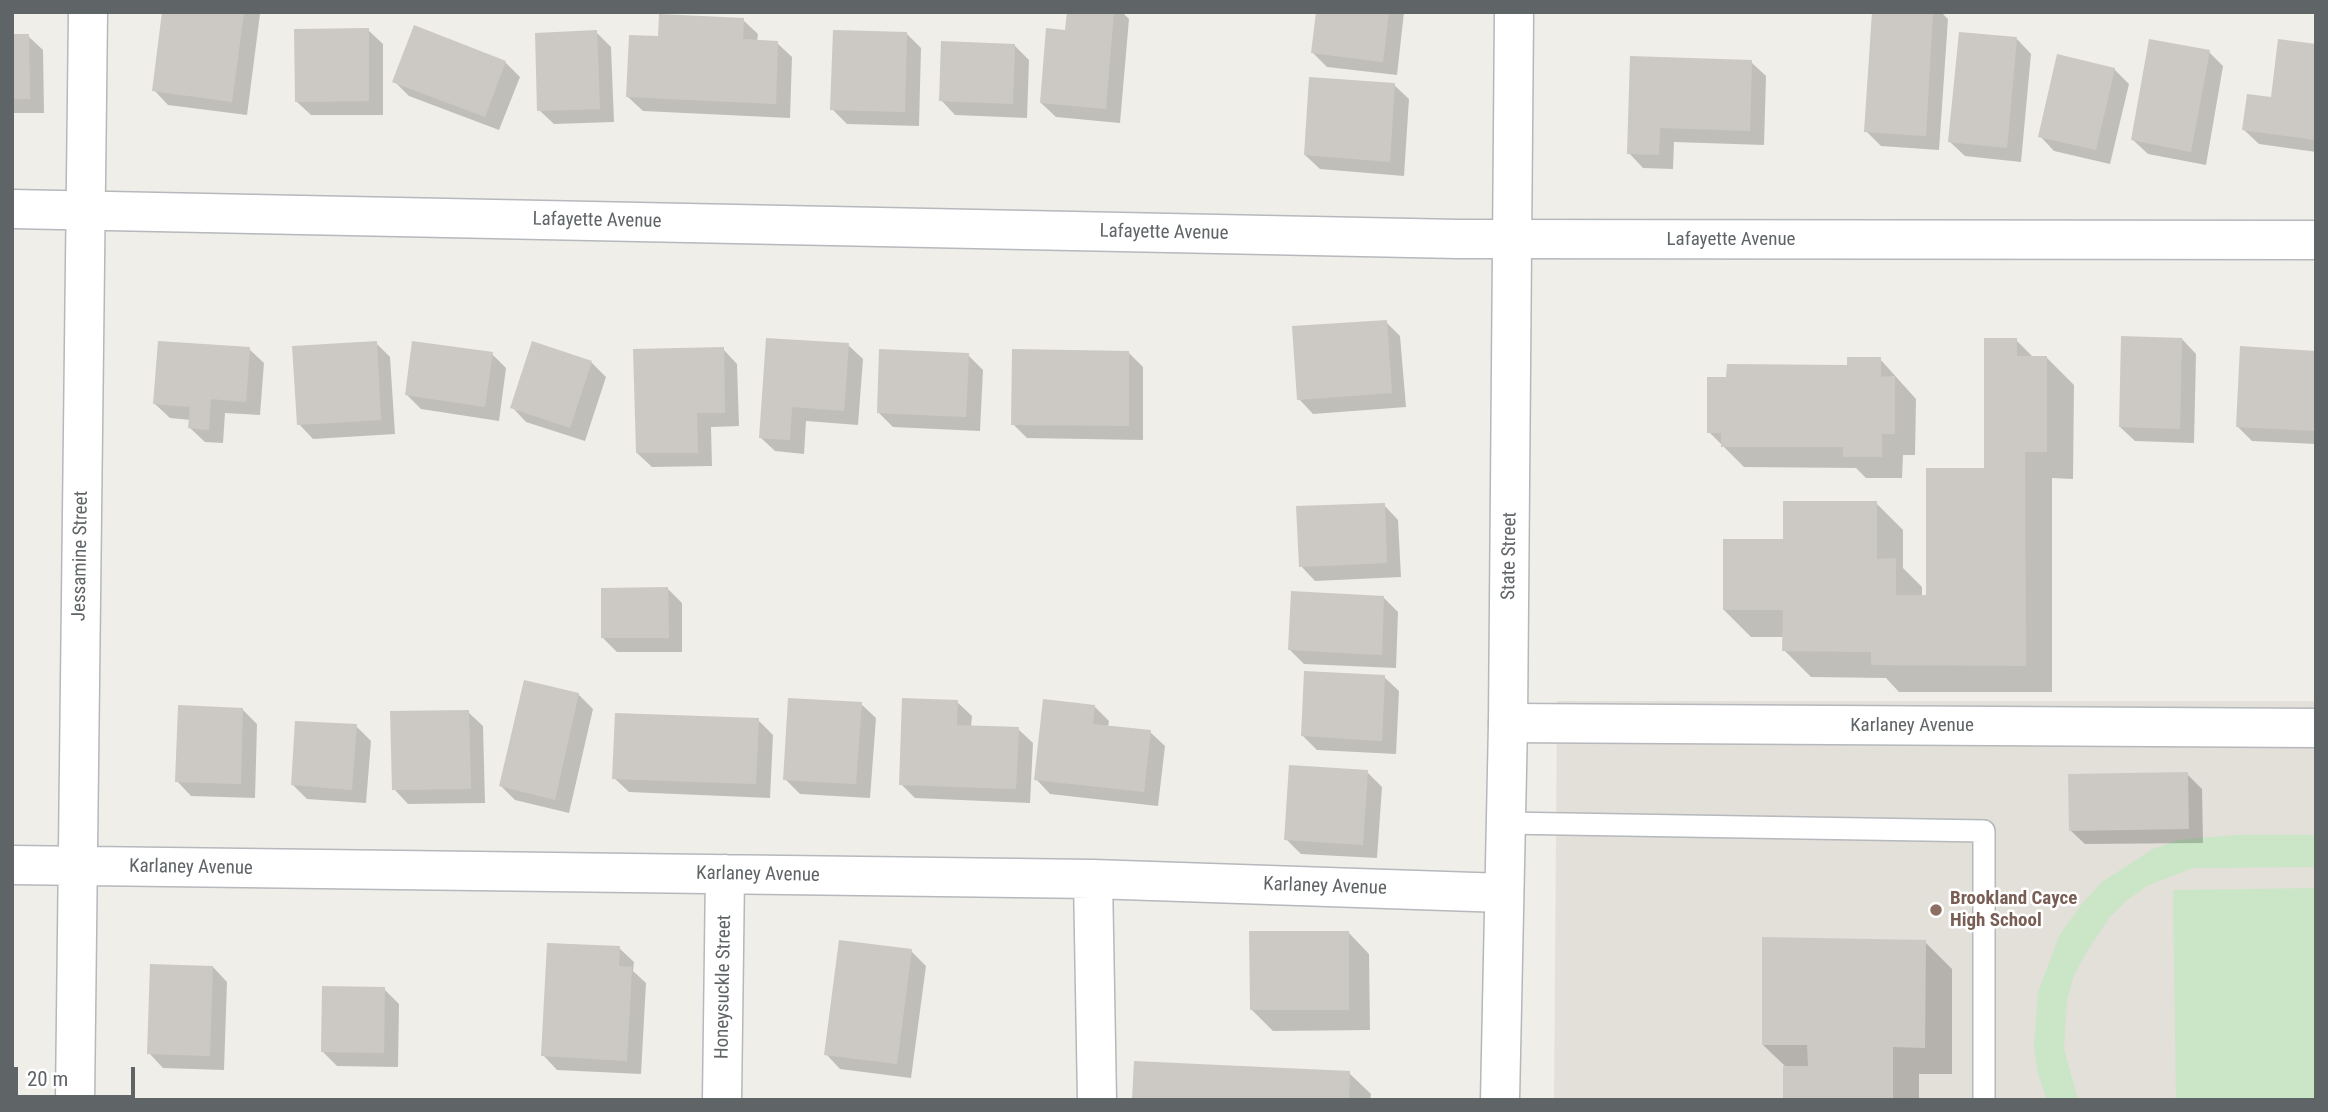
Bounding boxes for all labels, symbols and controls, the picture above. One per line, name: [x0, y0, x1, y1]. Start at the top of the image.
street label: Lafayette Avenue: [532, 208, 662, 234]
street label: Lafayette Avenue: [1099, 220, 1229, 246]
street label: Lafayette Avenue: [1666, 229, 1796, 251]
street label: Jessamine Street: [68, 491, 94, 621]
street label: State Street: [1498, 512, 1522, 600]
street label: Karlaney Avenue: [1850, 715, 1974, 737]
street label: Karlaney Avenue: [129, 856, 253, 880]
street label: Karlaney Avenue: [696, 863, 820, 887]
street label: Karlaney Avenue: [1263, 873, 1387, 901]
place label: Brookland Cayce High School: [1950, 888, 2077, 932]
marker: Brookland Cayce High School: [1928, 902, 1944, 918]
street label: Honeysuckle Street: [711, 915, 737, 1059]
scale bar: [18, 1052, 138, 1096]
text: 20 m: [27, 1067, 68, 1091]

